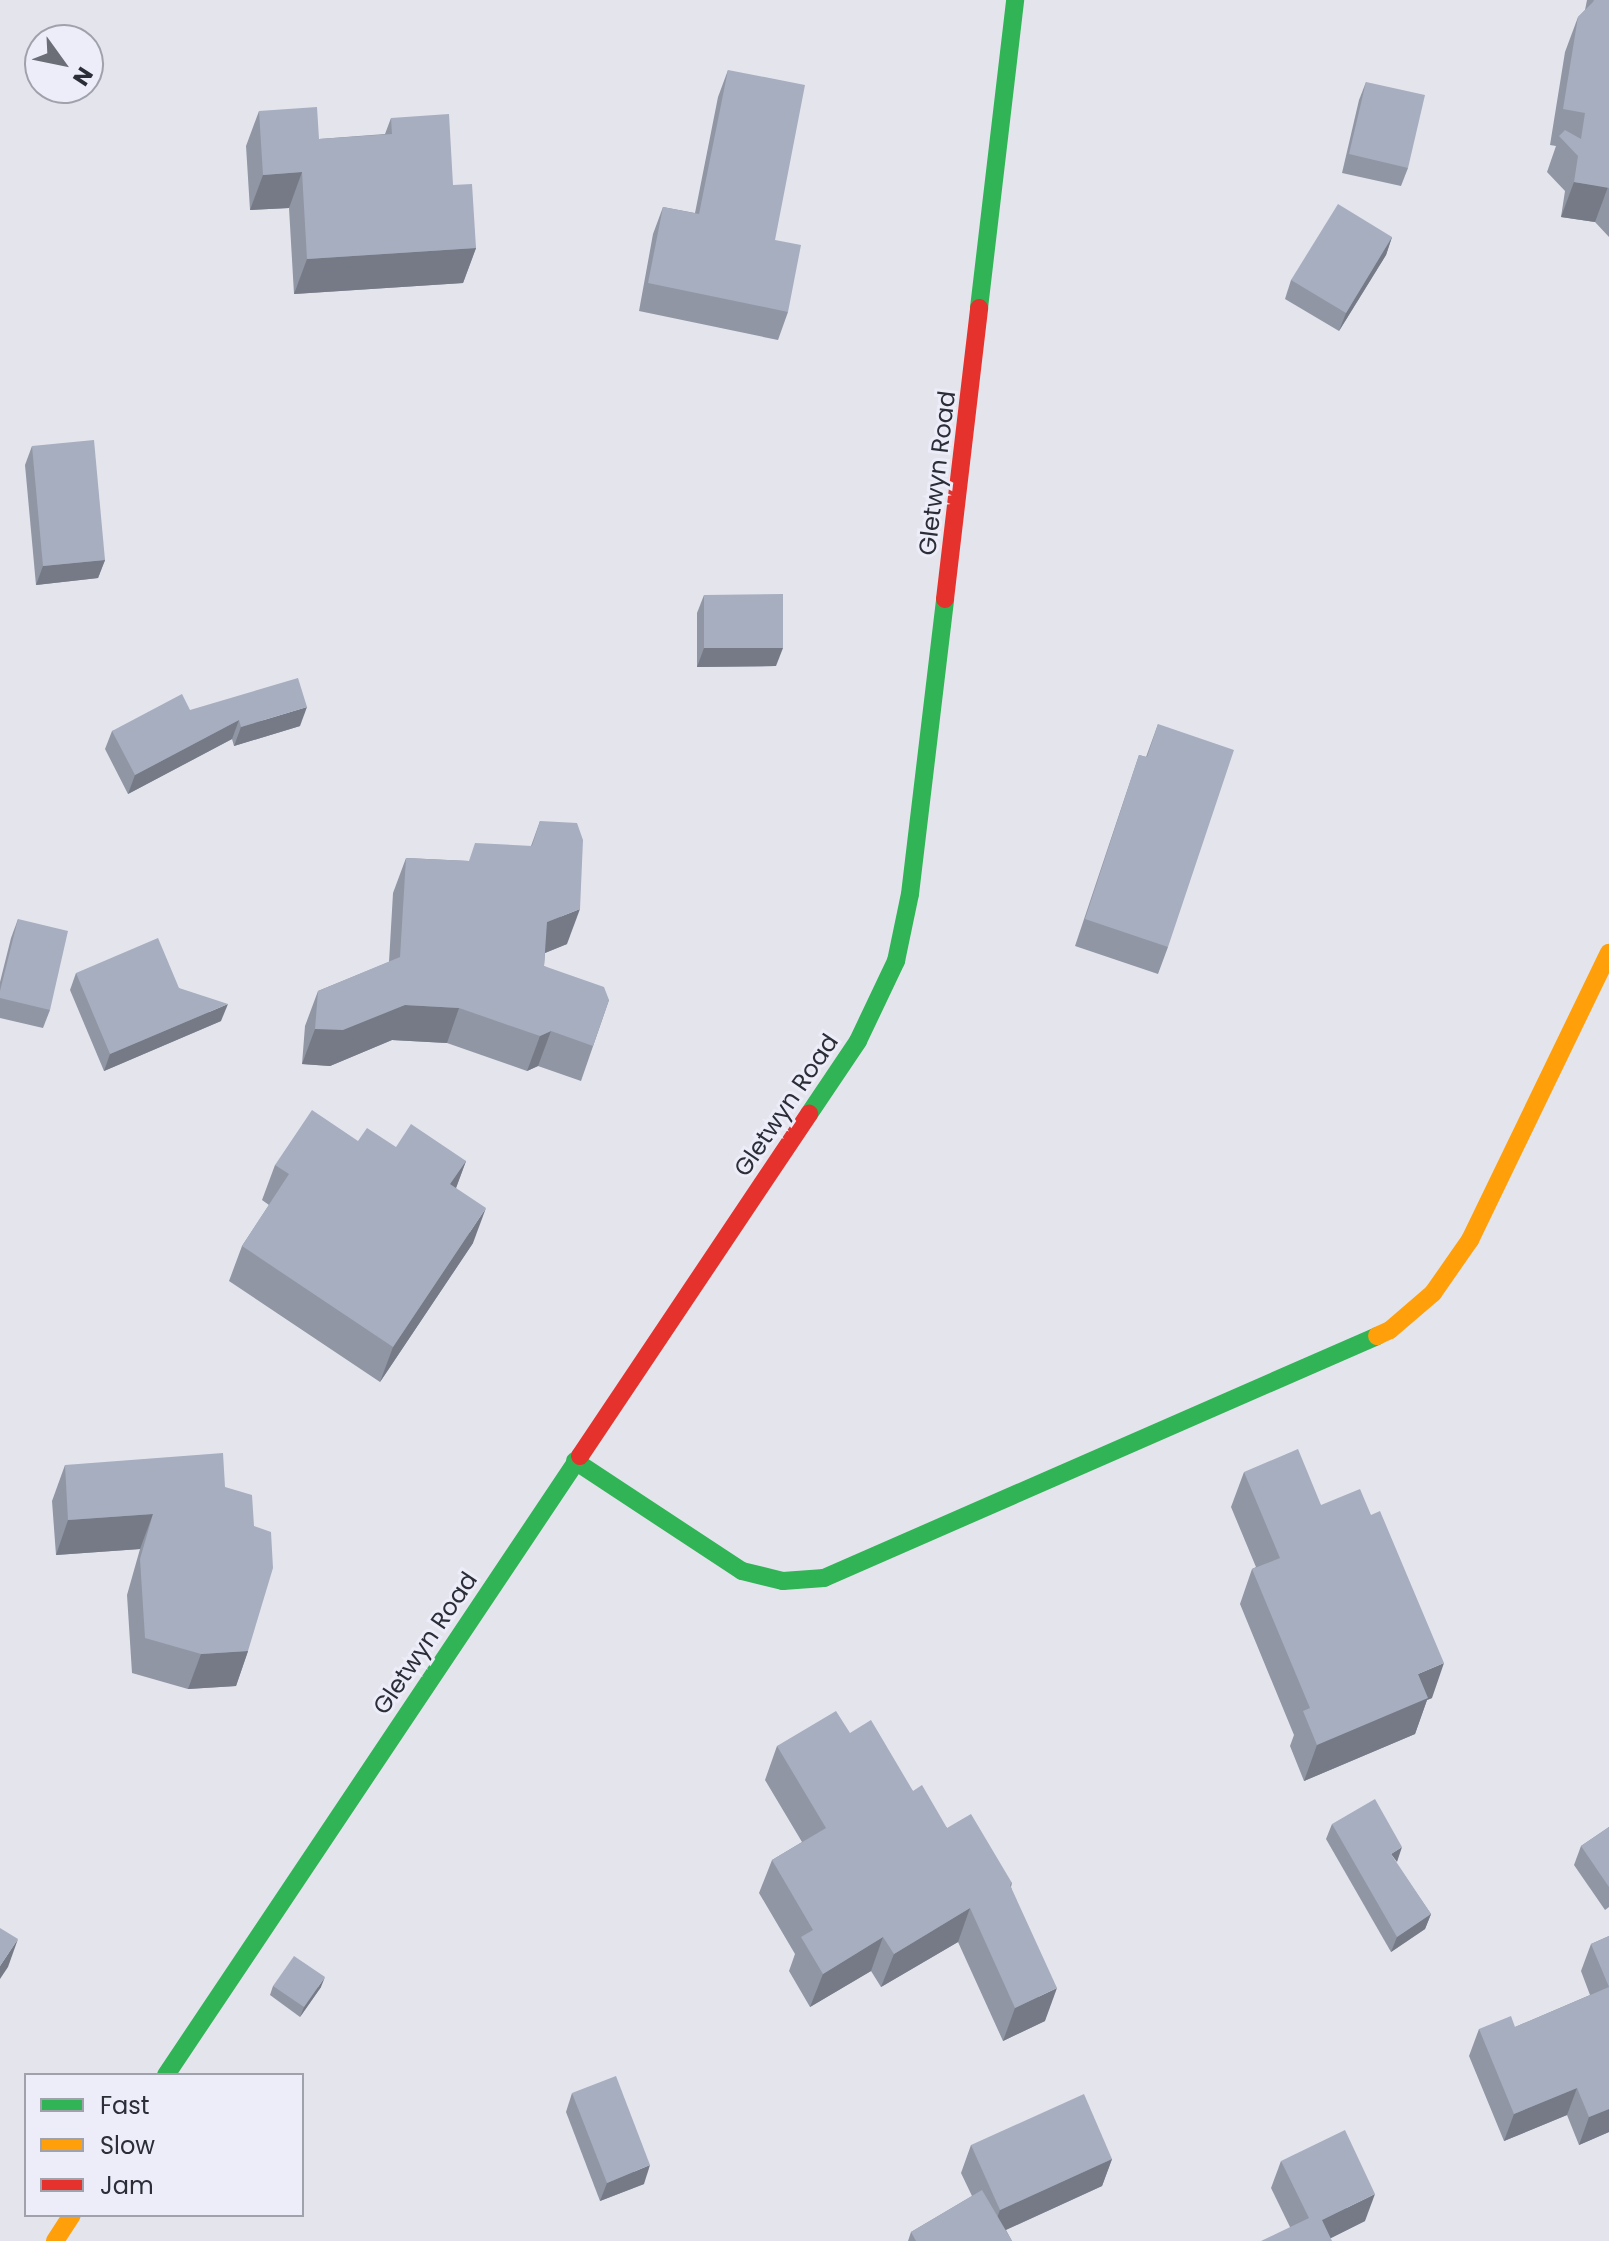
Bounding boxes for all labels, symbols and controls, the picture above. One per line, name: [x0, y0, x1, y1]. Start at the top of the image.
north arrow: [24, 24, 104, 104]
text: N: [65, 61, 100, 92]
street label: Gletwyn Road: [913, 389, 961, 557]
street label: Gletwyn Road: [728, 1028, 844, 1182]
street label: Gletwyn Road: [367, 1566, 483, 1720]
legend: [24, 2073, 304, 2217]
text: Fast: [100, 2089, 150, 2122]
text: Slow: [100, 2129, 155, 2162]
text: Jam: [100, 2169, 154, 2202]

